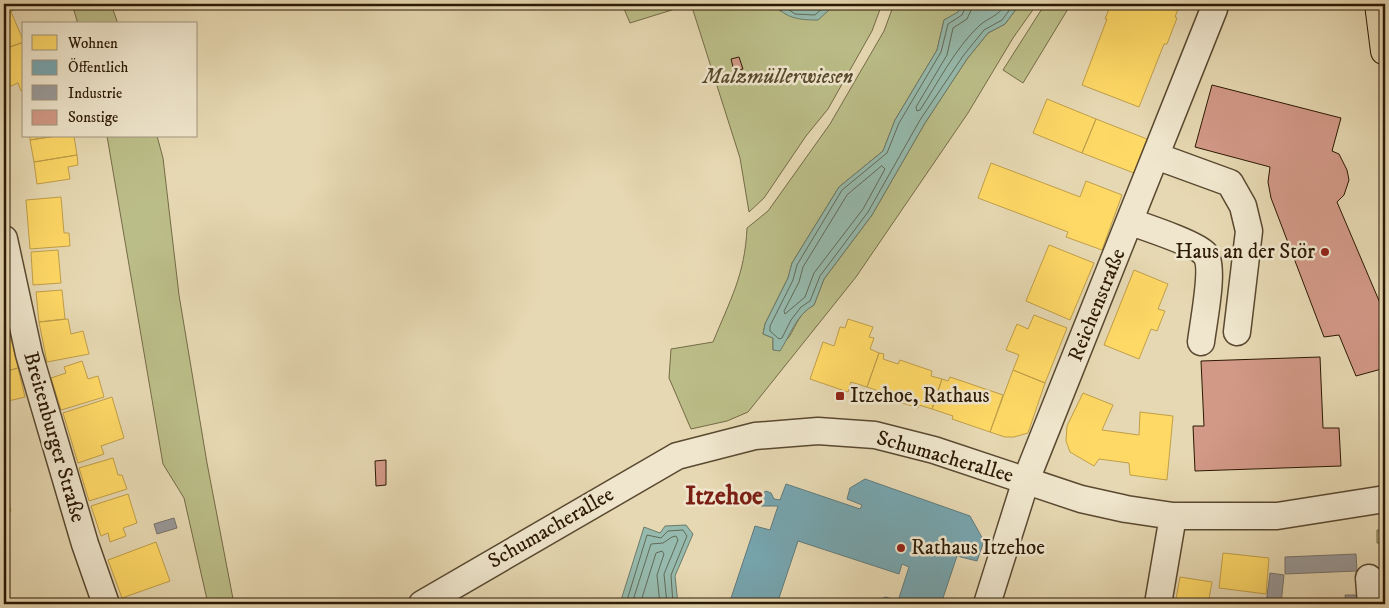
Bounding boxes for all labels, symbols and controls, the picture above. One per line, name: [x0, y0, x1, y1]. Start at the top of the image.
legend: [22, 22, 198, 138]
text: Wohnen: [67, 34, 118, 53]
text: Öffentlich: [68, 58, 129, 77]
park label: Malzmüllerwiesen: [701, 64, 853, 90]
text: Industrie: [68, 84, 122, 103]
text: Sonstige: [68, 108, 118, 127]
place label: Haus an der Stör: [1175, 239, 1315, 265]
street label: Reichenstraße: [1063, 244, 1132, 365]
marker: Haus an der Stör: [1319, 246, 1331, 258]
street label: Breitenburger Straße: [17, 349, 91, 526]
place label: Itzehoe, Rathaus: [850, 383, 990, 409]
marker: Itzehoe, Rathaus: [834, 390, 846, 402]
street label: Schumacherallee: [874, 425, 1017, 489]
district label: Itzehoe: [685, 480, 763, 513]
street label: Schumacherallee: [483, 481, 619, 575]
place label: Rathaus Itzehoe: [911, 535, 1045, 561]
marker: Rathaus Itzehoe: [895, 542, 907, 554]

